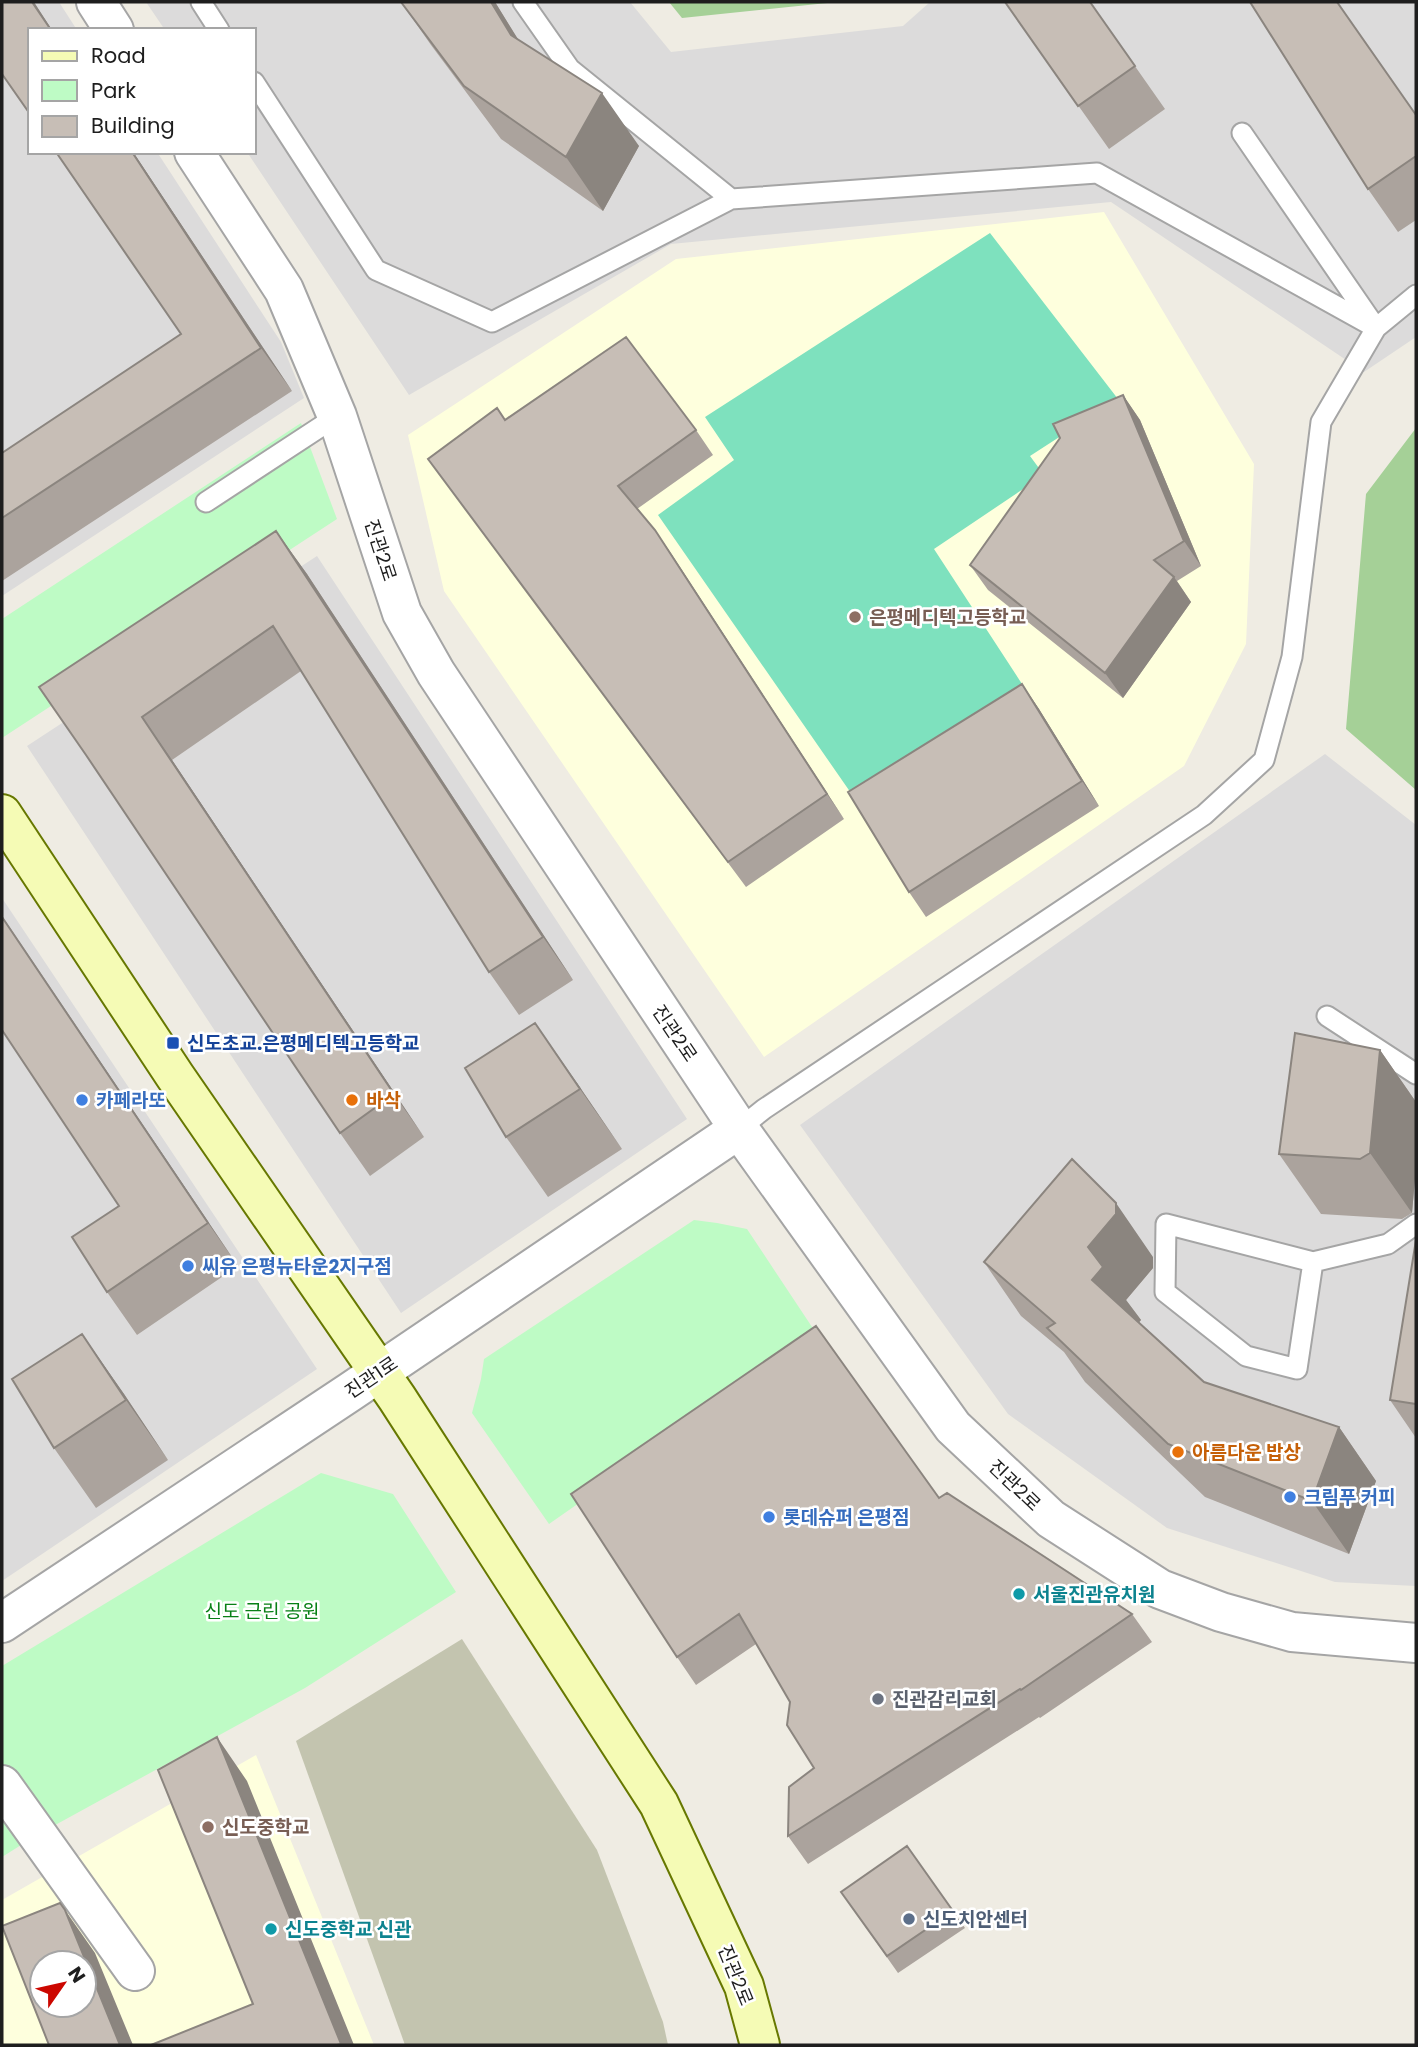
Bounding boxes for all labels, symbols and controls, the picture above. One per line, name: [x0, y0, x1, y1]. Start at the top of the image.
legend: [28, 28, 256, 154]
text: Road: [91, 41, 146, 70]
text: Park: [91, 76, 136, 105]
text: Building: [91, 111, 175, 140]
street label: 진관2로: [358, 516, 403, 584]
place label: 은평메디텍고등학교: [869, 604, 1026, 631]
marker: 은평메디텍고등학교: [847, 609, 863, 625]
street label: 진관2로: [646, 999, 703, 1067]
place label: 신도초교.은평메디텍고등학교: [187, 1030, 420, 1057]
marker: 신도초교.은평메디텍고등학교: [165, 1035, 181, 1051]
place label: 카페라또: [96, 1087, 166, 1114]
place label: 바삭: [366, 1087, 401, 1114]
marker: 카페라또: [74, 1092, 90, 1108]
marker: 바삭: [344, 1092, 360, 1108]
place label: 씨유 은평뉴타운2지구점: [202, 1253, 392, 1280]
marker: 씨유 은평뉴타운2지구점: [180, 1258, 196, 1274]
street label: 진관1로: [339, 1350, 403, 1405]
place label: 아름다운 밥상: [1192, 1439, 1301, 1466]
marker: 아름다운 밥상: [1170, 1444, 1186, 1460]
street label: 진관2로: [982, 1454, 1047, 1517]
place label: 크림푸 커피: [1304, 1484, 1395, 1511]
marker: 크림푸 커피: [1282, 1489, 1298, 1505]
place label: 롯데슈퍼 은평점: [783, 1504, 909, 1531]
marker: 롯데슈퍼 은평점: [761, 1509, 777, 1525]
place label: 서울진관유치원: [1033, 1581, 1155, 1608]
marker: 서울진관유치원: [1011, 1586, 1027, 1602]
park label: 신도 근린 공원: [204, 1598, 320, 1625]
place label: 진관감리교회: [892, 1686, 997, 1713]
marker: 진관감리교회: [870, 1691, 886, 1707]
place label: 신도중학교: [222, 1814, 309, 1841]
marker: 신도중학교: [200, 1819, 216, 1835]
place label: 신도치안센터: [923, 1906, 1028, 1933]
marker: 신도치안센터: [901, 1911, 917, 1927]
place label: 신도중학교 신관: [285, 1916, 412, 1943]
marker: 신도중학교 신관: [263, 1921, 279, 1937]
street label: 진관2로: [711, 1941, 760, 2010]
north arrow: [28, 1949, 98, 2019]
text: N: [61, 1961, 92, 1988]

